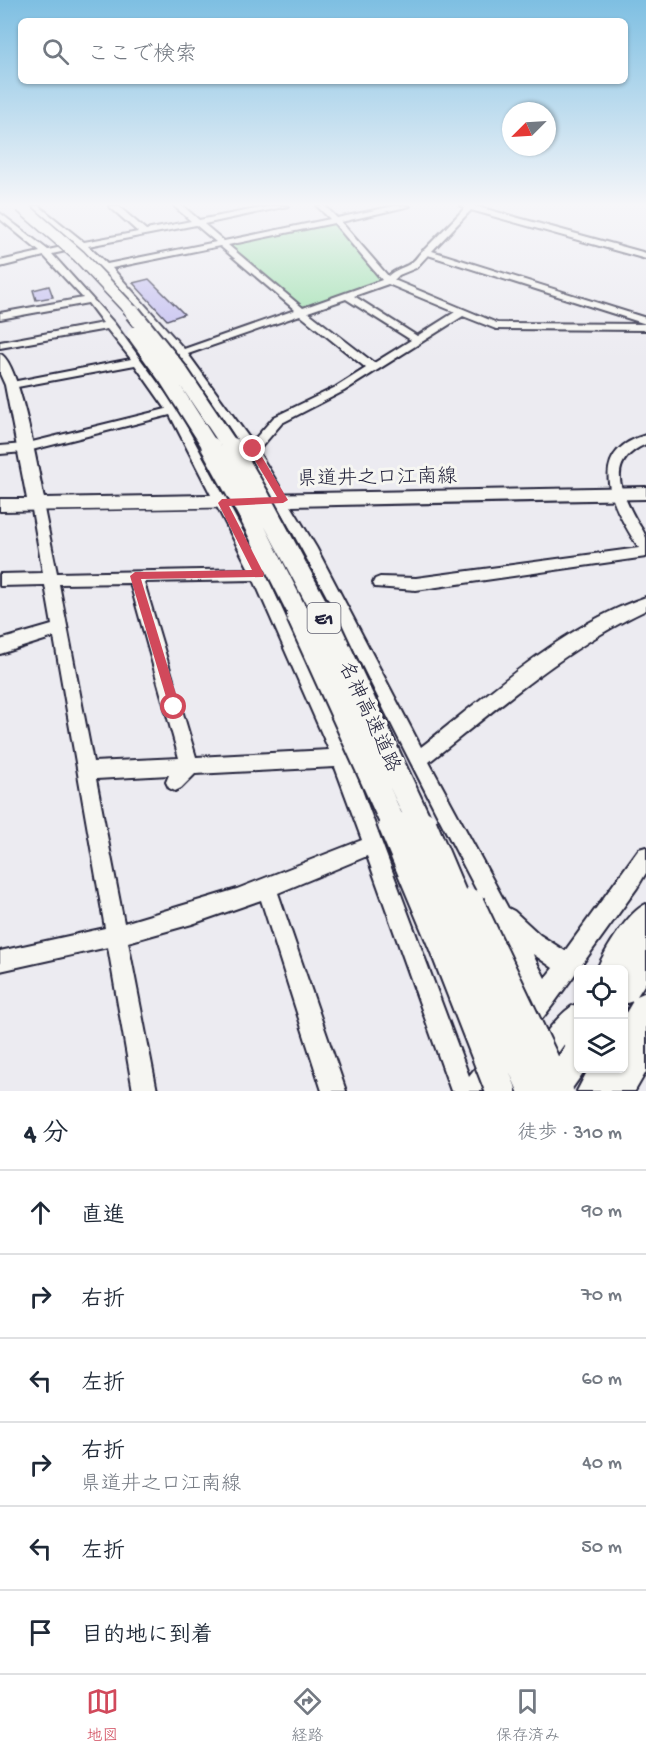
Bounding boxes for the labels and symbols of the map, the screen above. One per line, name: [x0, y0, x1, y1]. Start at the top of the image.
north arrow: [502, 102, 556, 156]
route end: [239, 435, 265, 461]
street label: 県道井之口江南線: [297, 465, 457, 492]
road number: E1: [308, 603, 340, 633]
street label: 名神高速道路: [332, 657, 405, 777]
route start: [160, 693, 186, 719]

